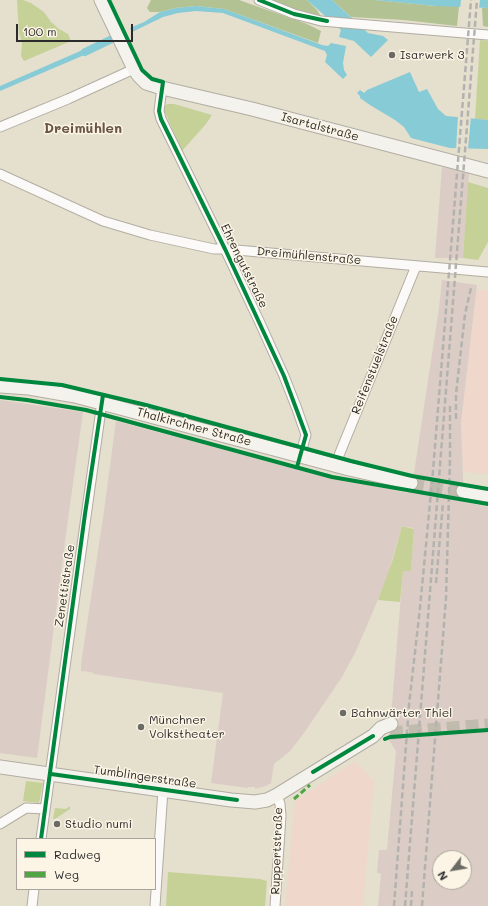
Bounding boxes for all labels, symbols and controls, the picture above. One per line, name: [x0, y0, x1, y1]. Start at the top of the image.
scale bar: [18, 16, 135, 42]
text: 100 m: [23, 23, 57, 39]
place label: Isarwerk 3: [400, 48, 465, 62]
marker: Isarwerk 3: [387, 50, 397, 60]
street label: Isartalstraße: [279, 110, 361, 144]
district label: Dreimühlen: [44, 121, 122, 137]
street label: Ehrengutstraße: [217, 221, 271, 311]
street label: Dreimühlenstraße: [256, 244, 362, 268]
street label: Reifenstuelstraße: [349, 313, 401, 417]
street label: Thalkirchner Straße: [135, 405, 253, 449]
street label: Zenettistraße: [52, 544, 78, 628]
place label: Bahnwärter Thiel: [351, 706, 452, 720]
marker: Bahnwärter Thiel: [338, 708, 348, 718]
place label: Münchner Volkstheater: [149, 713, 225, 741]
marker: Münchner Volkstheater: [136, 722, 146, 732]
street label: Tumblingerstraße: [93, 763, 197, 791]
street label: Ruppertstraße: [268, 807, 286, 895]
place label: Studio numi: [65, 817, 132, 831]
marker: Studio numi: [52, 819, 62, 829]
legend: [16, 838, 156, 890]
text: Radweg: [54, 846, 100, 862]
north arrow: [432, 850, 472, 890]
text: Weg: [54, 866, 79, 882]
text: N: [434, 868, 451, 883]

